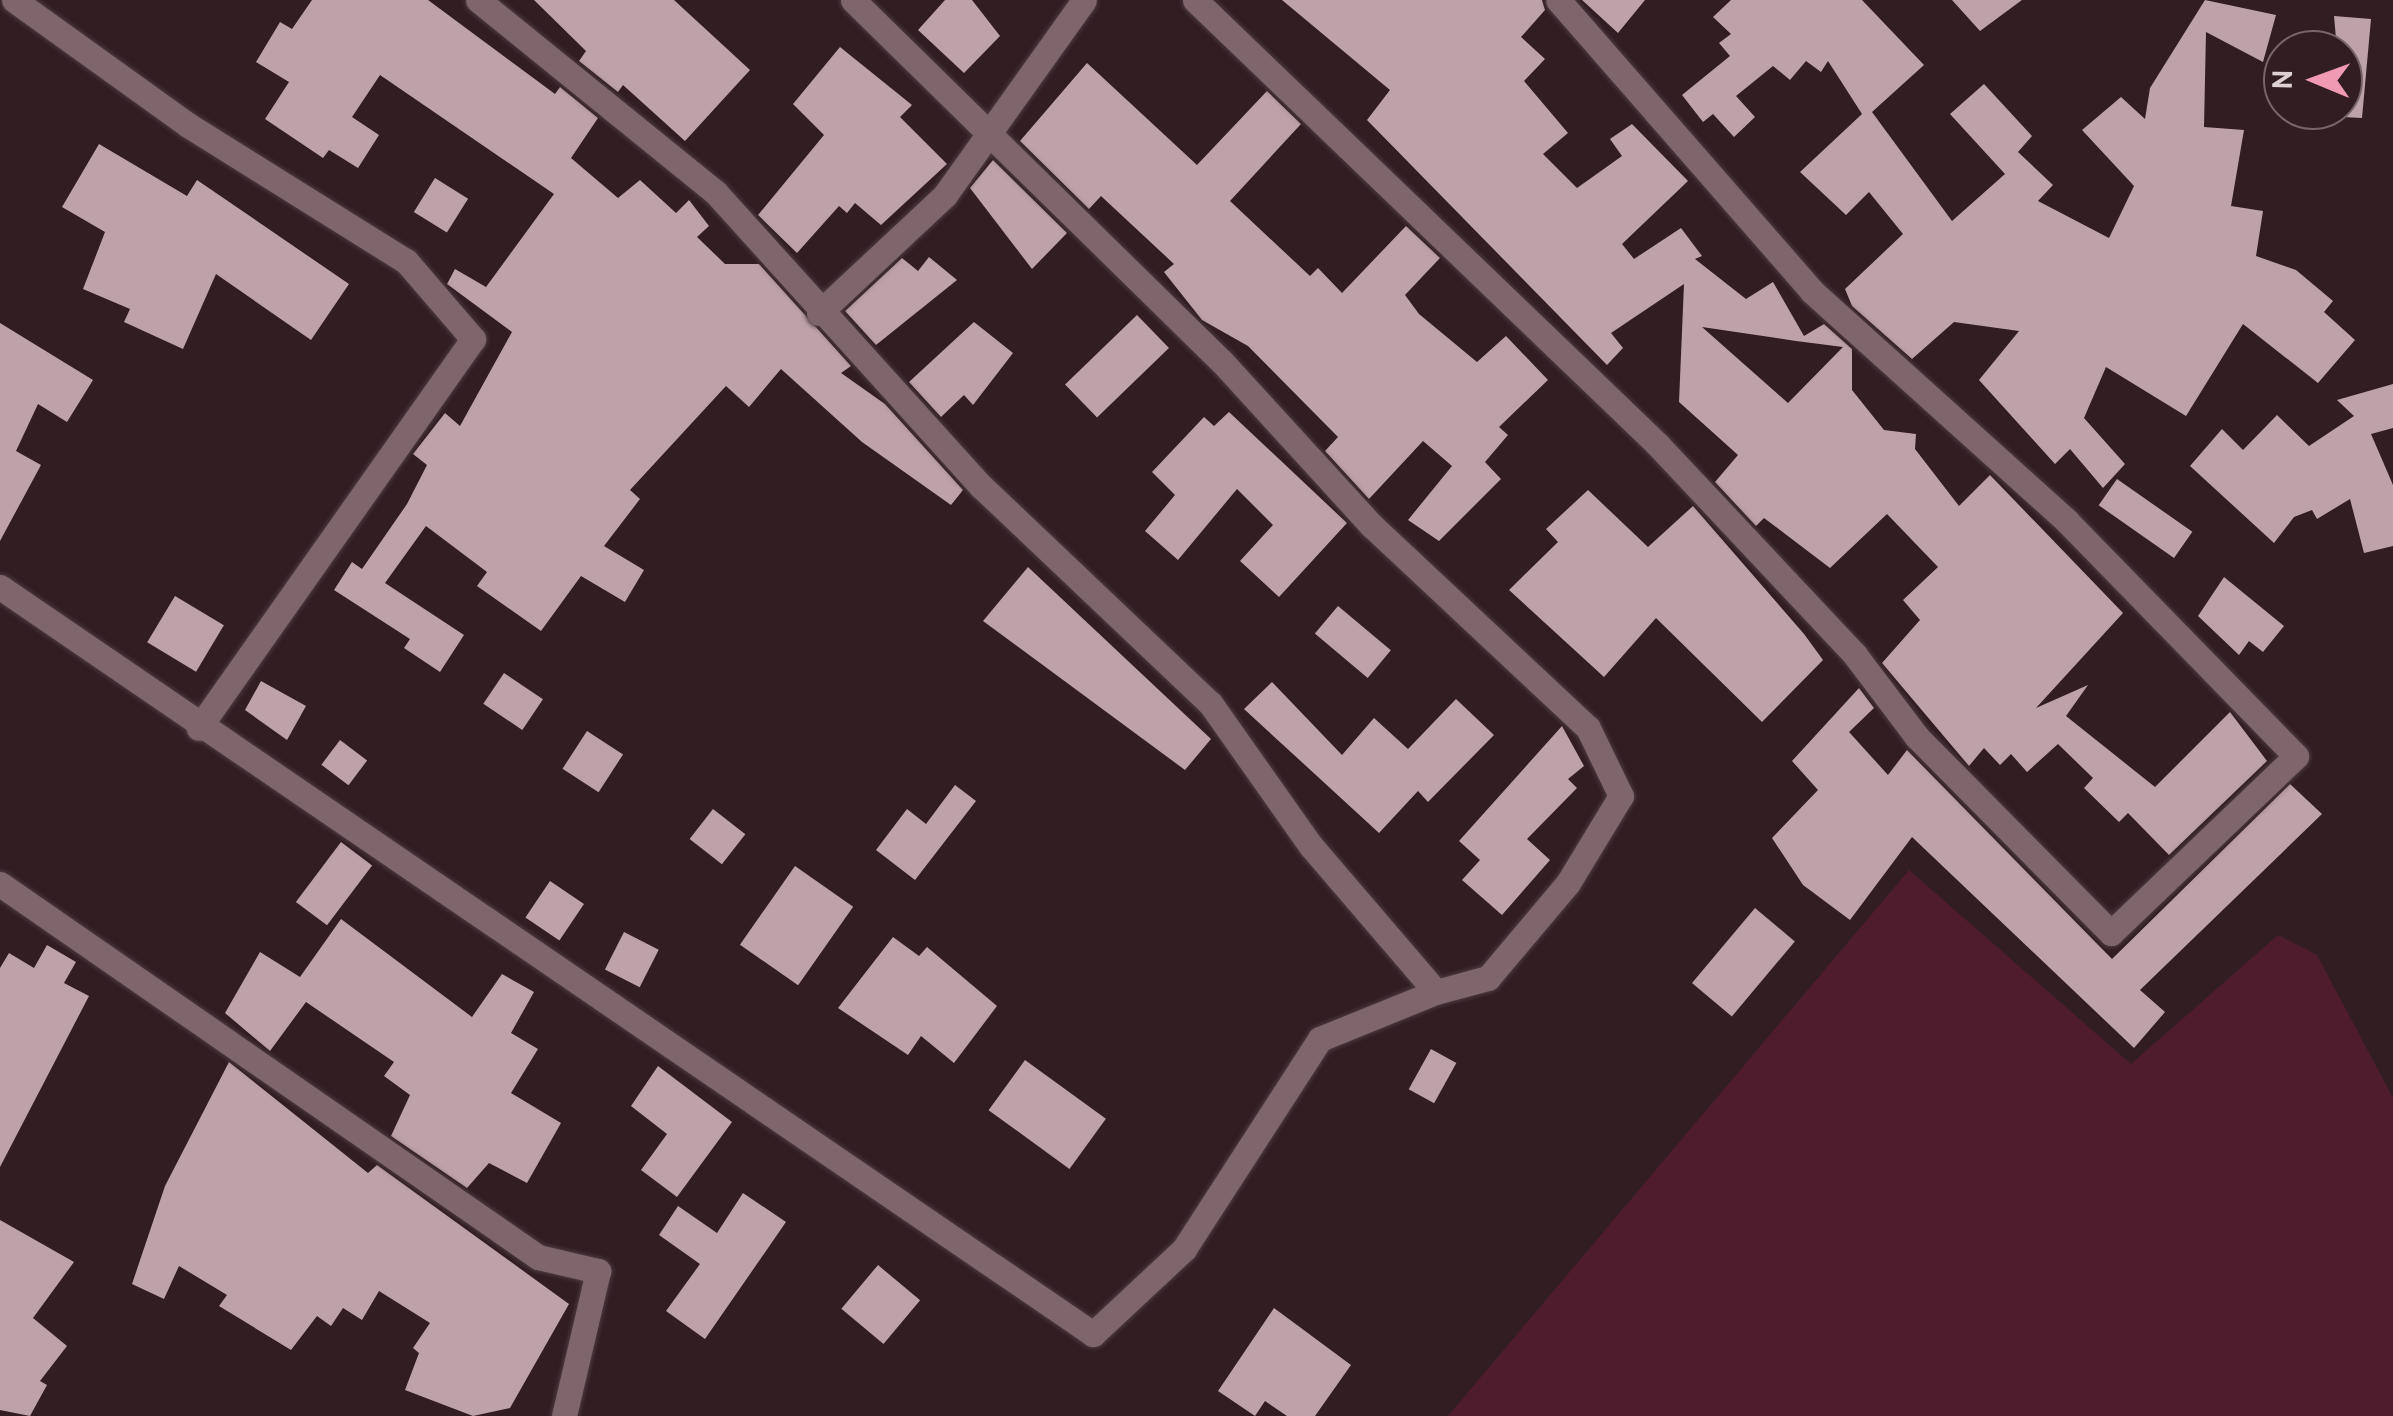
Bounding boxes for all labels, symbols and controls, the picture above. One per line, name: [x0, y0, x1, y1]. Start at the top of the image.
north arrow: [2263, 30, 2363, 130]
text: N: [2267, 69, 2303, 90]

